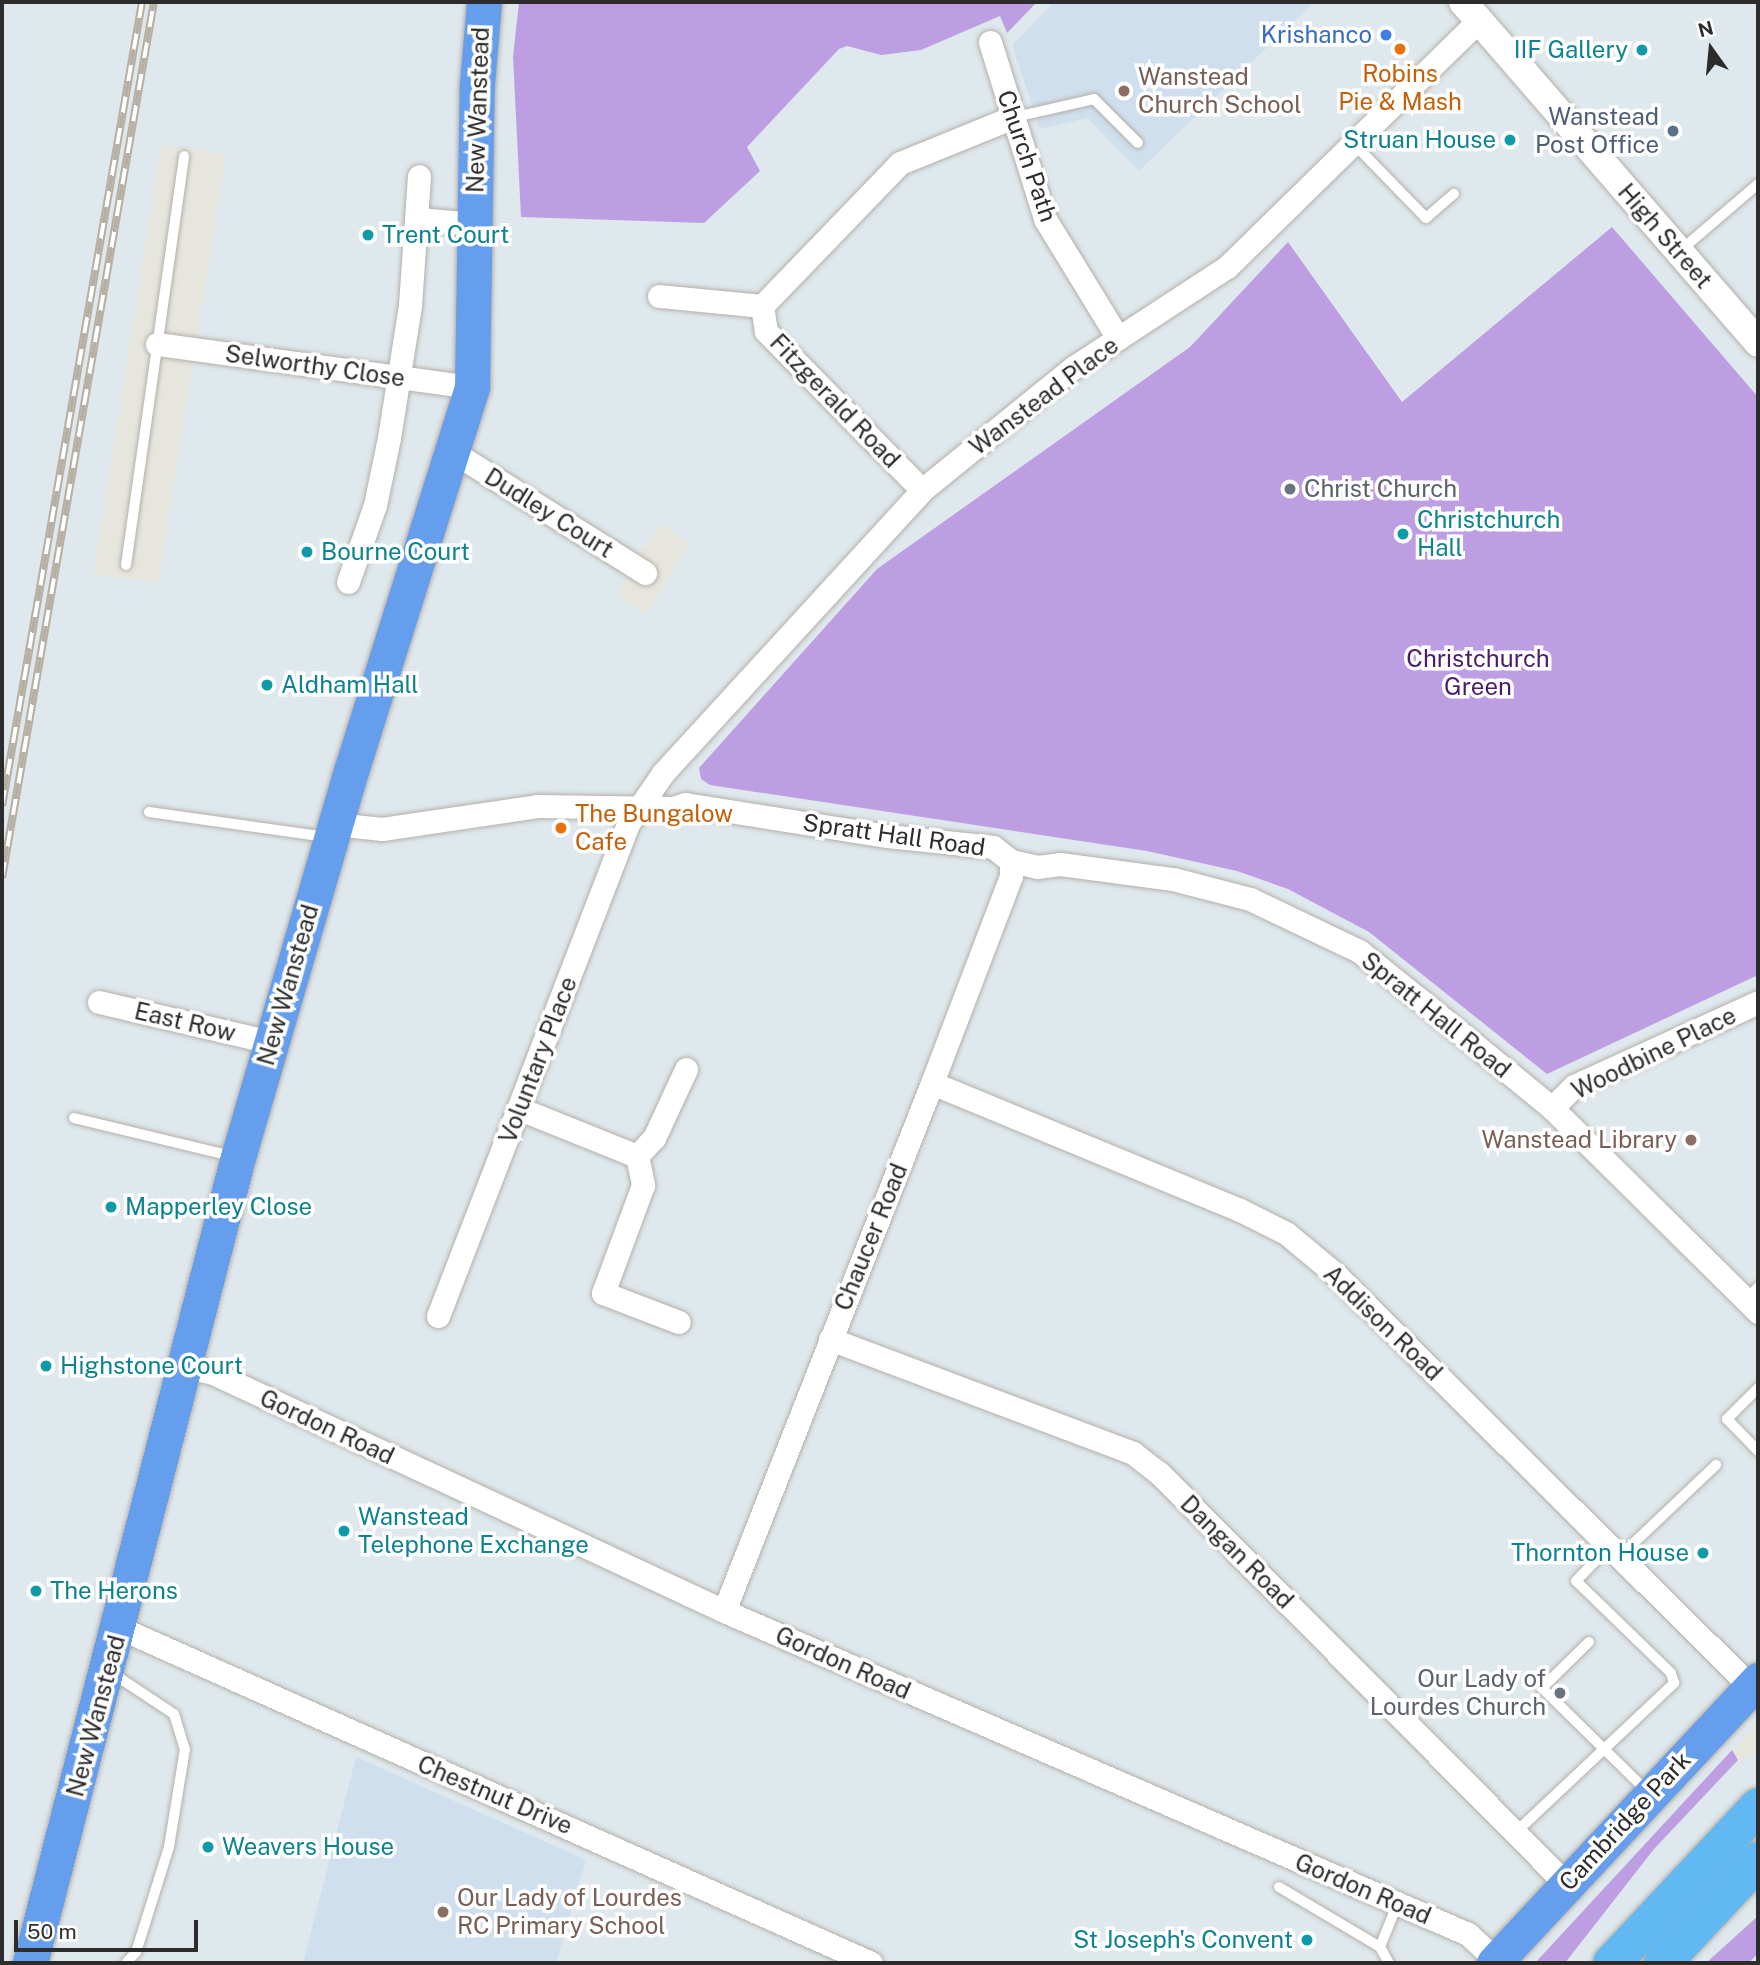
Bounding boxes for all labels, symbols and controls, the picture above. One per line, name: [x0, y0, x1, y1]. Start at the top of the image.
north arrow: [1676, 14, 1746, 84]
text: N: [1696, 16, 1716, 41]
place label: Krishanco: [1261, 21, 1372, 49]
street label: New Wanstead: [461, 26, 495, 194]
marker: Krishanco: [1378, 27, 1394, 43]
place label: IIF Gallery: [1514, 36, 1628, 64]
marker: Robins Pie & Mash: [1392, 41, 1408, 57]
marker: IIF Gallery: [1634, 42, 1650, 58]
place label: Robins Pie & Mash: [1338, 60, 1462, 116]
place label: Wanstead Church School: [1138, 63, 1301, 119]
marker: Wanstead Church School: [1116, 83, 1132, 99]
street label: Church Path: [991, 86, 1063, 226]
place label: Wanstead Post Office: [1535, 103, 1659, 159]
marker: Wanstead Post Office: [1665, 123, 1681, 139]
place label: Struan House: [1343, 126, 1496, 154]
marker: Struan House: [1502, 132, 1518, 148]
street label: High Street: [1612, 178, 1718, 294]
place label: Trent Court: [382, 221, 509, 249]
marker: Trent Court: [360, 227, 376, 243]
street label: Fitzgerald Road: [764, 328, 906, 474]
street label: Wanstead Place: [964, 331, 1124, 461]
street label: Selworthy Close: [223, 339, 407, 393]
street label: Dudley Court: [479, 462, 619, 564]
place label: Christ Church: [1304, 475, 1457, 503]
marker: Christ Church: [1282, 481, 1298, 497]
place label: Christchurch Hall: [1417, 506, 1560, 562]
marker: Christchurch Hall: [1395, 526, 1411, 542]
place label: Bourne Court: [321, 538, 470, 566]
marker: Bourne Court: [299, 544, 315, 560]
park label: Christchurch Green: [1406, 645, 1550, 701]
place label: Aldham Hall: [281, 671, 419, 699]
marker: Aldham Hall: [259, 677, 275, 693]
place label: The Bungalow Cafe: [575, 800, 733, 856]
street label: Spratt Hall Road: [801, 808, 987, 862]
marker: The Bungalow Cafe: [553, 820, 569, 836]
street label: New Wanstead: [251, 901, 325, 1069]
street label: Spratt Hall Road: [1356, 946, 1516, 1084]
street label: Voluntary Place: [493, 973, 583, 1147]
street label: East Row: [132, 996, 238, 1048]
street label: Woodbine Place: [1567, 1001, 1741, 1105]
place label: Wanstead Library: [1481, 1126, 1677, 1154]
marker: Wanstead Library: [1683, 1132, 1699, 1148]
street label: Chaucer Road: [828, 1159, 914, 1315]
place label: Mapperley Close: [125, 1193, 312, 1221]
marker: Mapperley Close: [103, 1199, 119, 1215]
street label: Addison Road: [1318, 1259, 1448, 1387]
place label: Highstone Court: [60, 1352, 243, 1380]
marker: Highstone Court: [38, 1358, 54, 1374]
street label: Gordon Road: [255, 1383, 399, 1471]
street label: Dangan Road: [1174, 1489, 1300, 1615]
place label: Wanstead Telephone Exchange: [358, 1503, 589, 1559]
marker: Wanstead Telephone Exchange: [336, 1523, 352, 1539]
place label: Thornton House: [1511, 1539, 1689, 1567]
marker: Thornton House: [1695, 1545, 1711, 1561]
place label: The Herons: [50, 1577, 178, 1605]
marker: The Herons: [28, 1583, 44, 1599]
street label: Gordon Road: [771, 1620, 915, 1706]
street label: New Wanstead: [61, 1632, 131, 1800]
place label: Our Lady of Lourdes Church: [1370, 1665, 1546, 1721]
marker: Our Lady of Lourdes Church: [1552, 1685, 1568, 1701]
street label: Cambridge Park: [1553, 1746, 1697, 1896]
street label: Chestnut Drive: [413, 1749, 577, 1841]
place label: Weavers House: [222, 1833, 394, 1861]
marker: Weavers House: [200, 1839, 216, 1855]
street label: Gordon Road: [1291, 1847, 1435, 1931]
place label: Our Lady of Lourdes RC Primary School: [457, 1884, 682, 1940]
marker: Our Lady of Lourdes RC Primary School: [435, 1904, 451, 1920]
scale bar: [18, 1906, 201, 1950]
text: 50 m: [27, 1919, 77, 1944]
place label: St Joseph's Convent: [1073, 1926, 1293, 1954]
marker: St Joseph's Convent: [1299, 1932, 1315, 1948]

